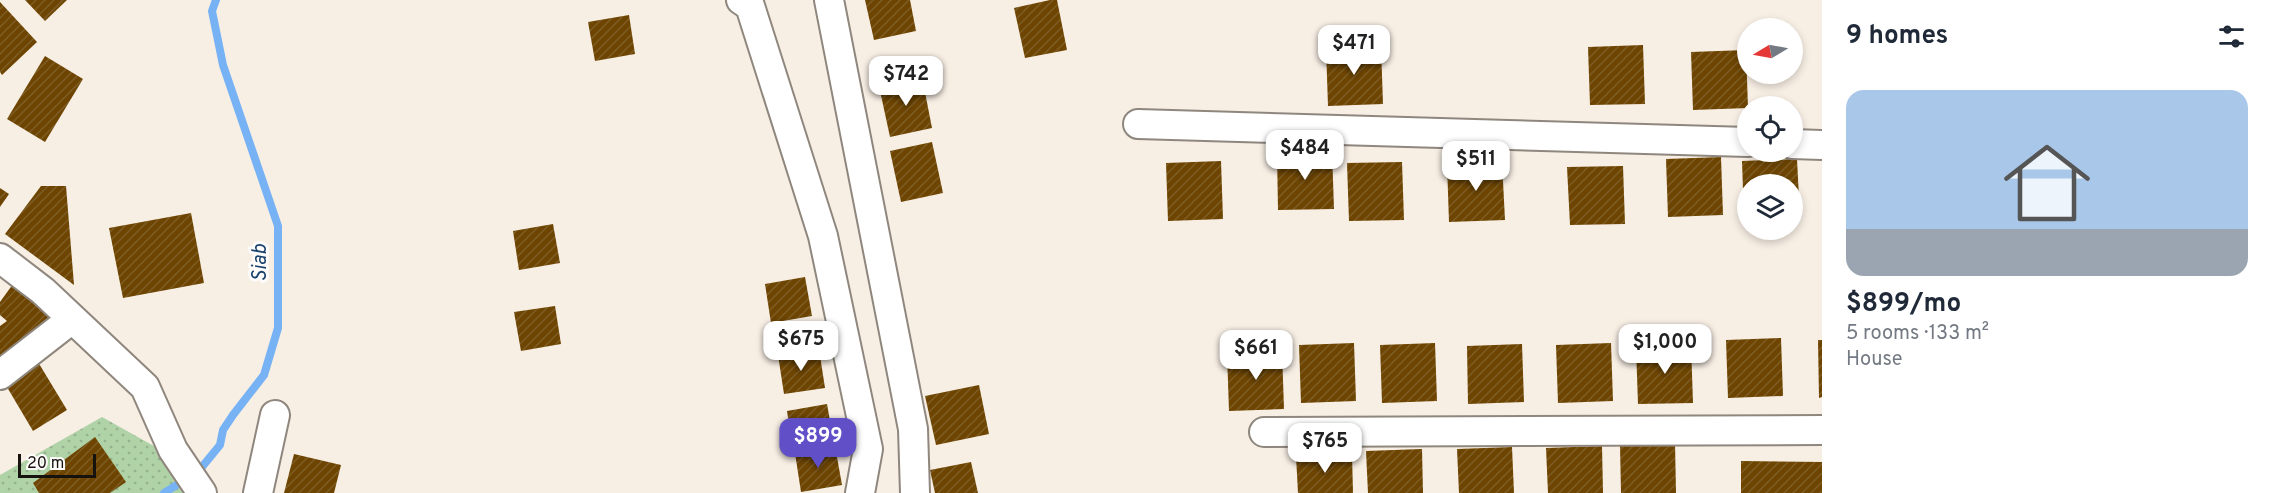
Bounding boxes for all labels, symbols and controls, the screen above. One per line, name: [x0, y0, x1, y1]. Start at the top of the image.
north arrow: [1737, 18, 1803, 84]
map controls: [1737, 18, 1803, 240]
text: 9 homes: [1846, 20, 1948, 53]
icon: filters: [2215, 20, 2248, 53]
pin: $471: [1318, 25, 1390, 76]
text: $471: [1332, 31, 1376, 57]
pin: $742: [870, 56, 942, 107]
text: $742: [883, 62, 929, 88]
button: locate: [1737, 96, 1803, 162]
icon: home: [1993, 129, 2101, 237]
pin: $484: [1269, 130, 1341, 181]
text: $484: [1280, 136, 1330, 162]
pin: $511: [1440, 141, 1512, 192]
text: $511: [1456, 147, 1496, 173]
button: layers: [1737, 174, 1803, 240]
water label: Siab: [248, 244, 274, 282]
text: $899/mo: [1846, 288, 1961, 321]
pin: $675: [765, 321, 837, 372]
text: 5 rooms · 133 m²: [1846, 321, 1989, 347]
pin: $1,000: [1616, 324, 1714, 375]
text: $675: [777, 327, 825, 353]
pin: $661: [1220, 330, 1292, 381]
text: $1,000: [1633, 330, 1697, 356]
text: $661: [1234, 336, 1278, 362]
text: House: [1846, 347, 1902, 373]
pin: $899: [782, 418, 854, 469]
pin: $765: [1289, 423, 1361, 474]
text: $899: [793, 424, 843, 450]
text: $765: [1302, 429, 1348, 455]
scale bar: [18, 451, 96, 478]
text: 20 m: [27, 454, 64, 474]

